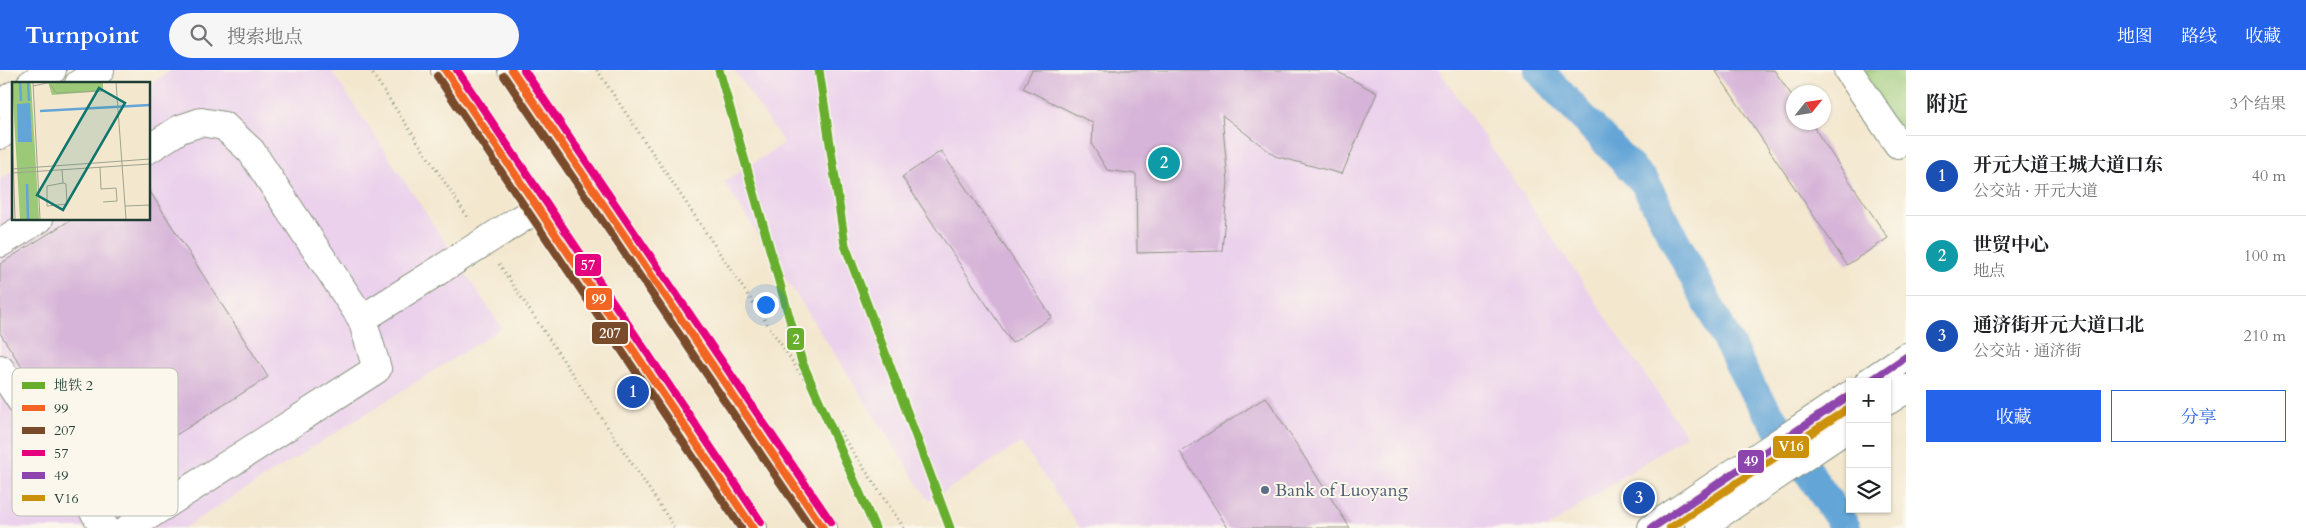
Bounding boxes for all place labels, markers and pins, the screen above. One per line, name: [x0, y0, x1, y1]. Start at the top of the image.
pin: 2: [1148, 144, 1180, 182]
pin: 1: [617, 373, 649, 411]
place label: Bank of Luoyang: [1275, 478, 1409, 503]
pin: 3: [1623, 479, 1655, 517]
marker: Bank of Luoyang: [1259, 484, 1271, 496]

